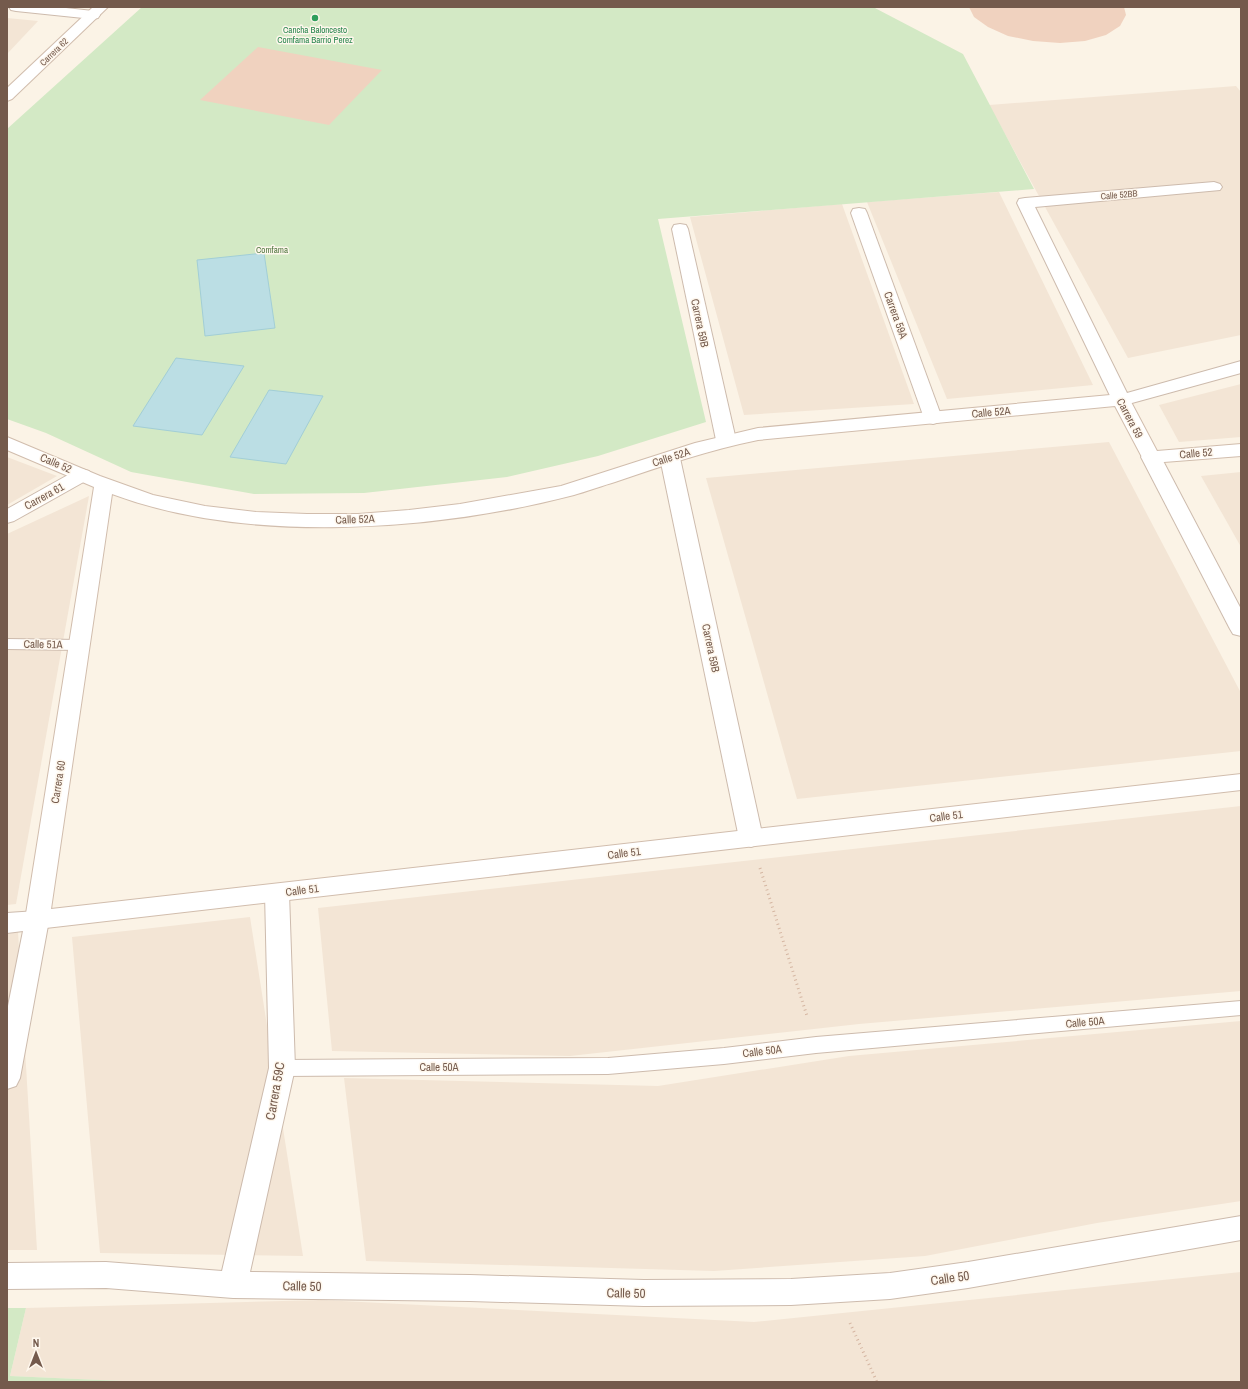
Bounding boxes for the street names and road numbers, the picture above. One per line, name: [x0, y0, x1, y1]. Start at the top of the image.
street label: Carrera 62: [37, 35, 71, 69]
street label: Calle 52BB: [1100, 187, 1138, 203]
street label: Carrera 59A: [881, 290, 911, 341]
street label: Carrera 59B: [688, 298, 712, 348]
street label: Carrera 59: [1114, 396, 1146, 440]
street label: Calle 52A: [971, 403, 1012, 421]
street label: Calle 52A: [650, 444, 693, 470]
street label: Calle 52: [1179, 445, 1213, 461]
street label: Calle 52: [38, 450, 74, 476]
street label: Carrera 61: [22, 479, 66, 513]
street label: Calle 52A: [335, 511, 376, 527]
street label: Carrera 59B: [699, 623, 723, 673]
street label: Calle 51A: [23, 637, 64, 651]
street label: Carrera 60: [48, 760, 68, 804]
street label: Calle 51: [929, 807, 963, 825]
street label: Calle 51: [607, 844, 641, 862]
street label: Calle 51: [285, 881, 319, 899]
street label: Calle 50A: [1065, 1013, 1106, 1031]
street label: Calle 50A: [742, 1042, 783, 1060]
street label: Carrera 59C: [262, 1060, 289, 1121]
street label: Calle 50A: [419, 1060, 460, 1074]
street label: Calle 50: [929, 1267, 971, 1289]
street label: Calle 50: [282, 1277, 322, 1295]
street label: Calle 50: [606, 1284, 646, 1302]

